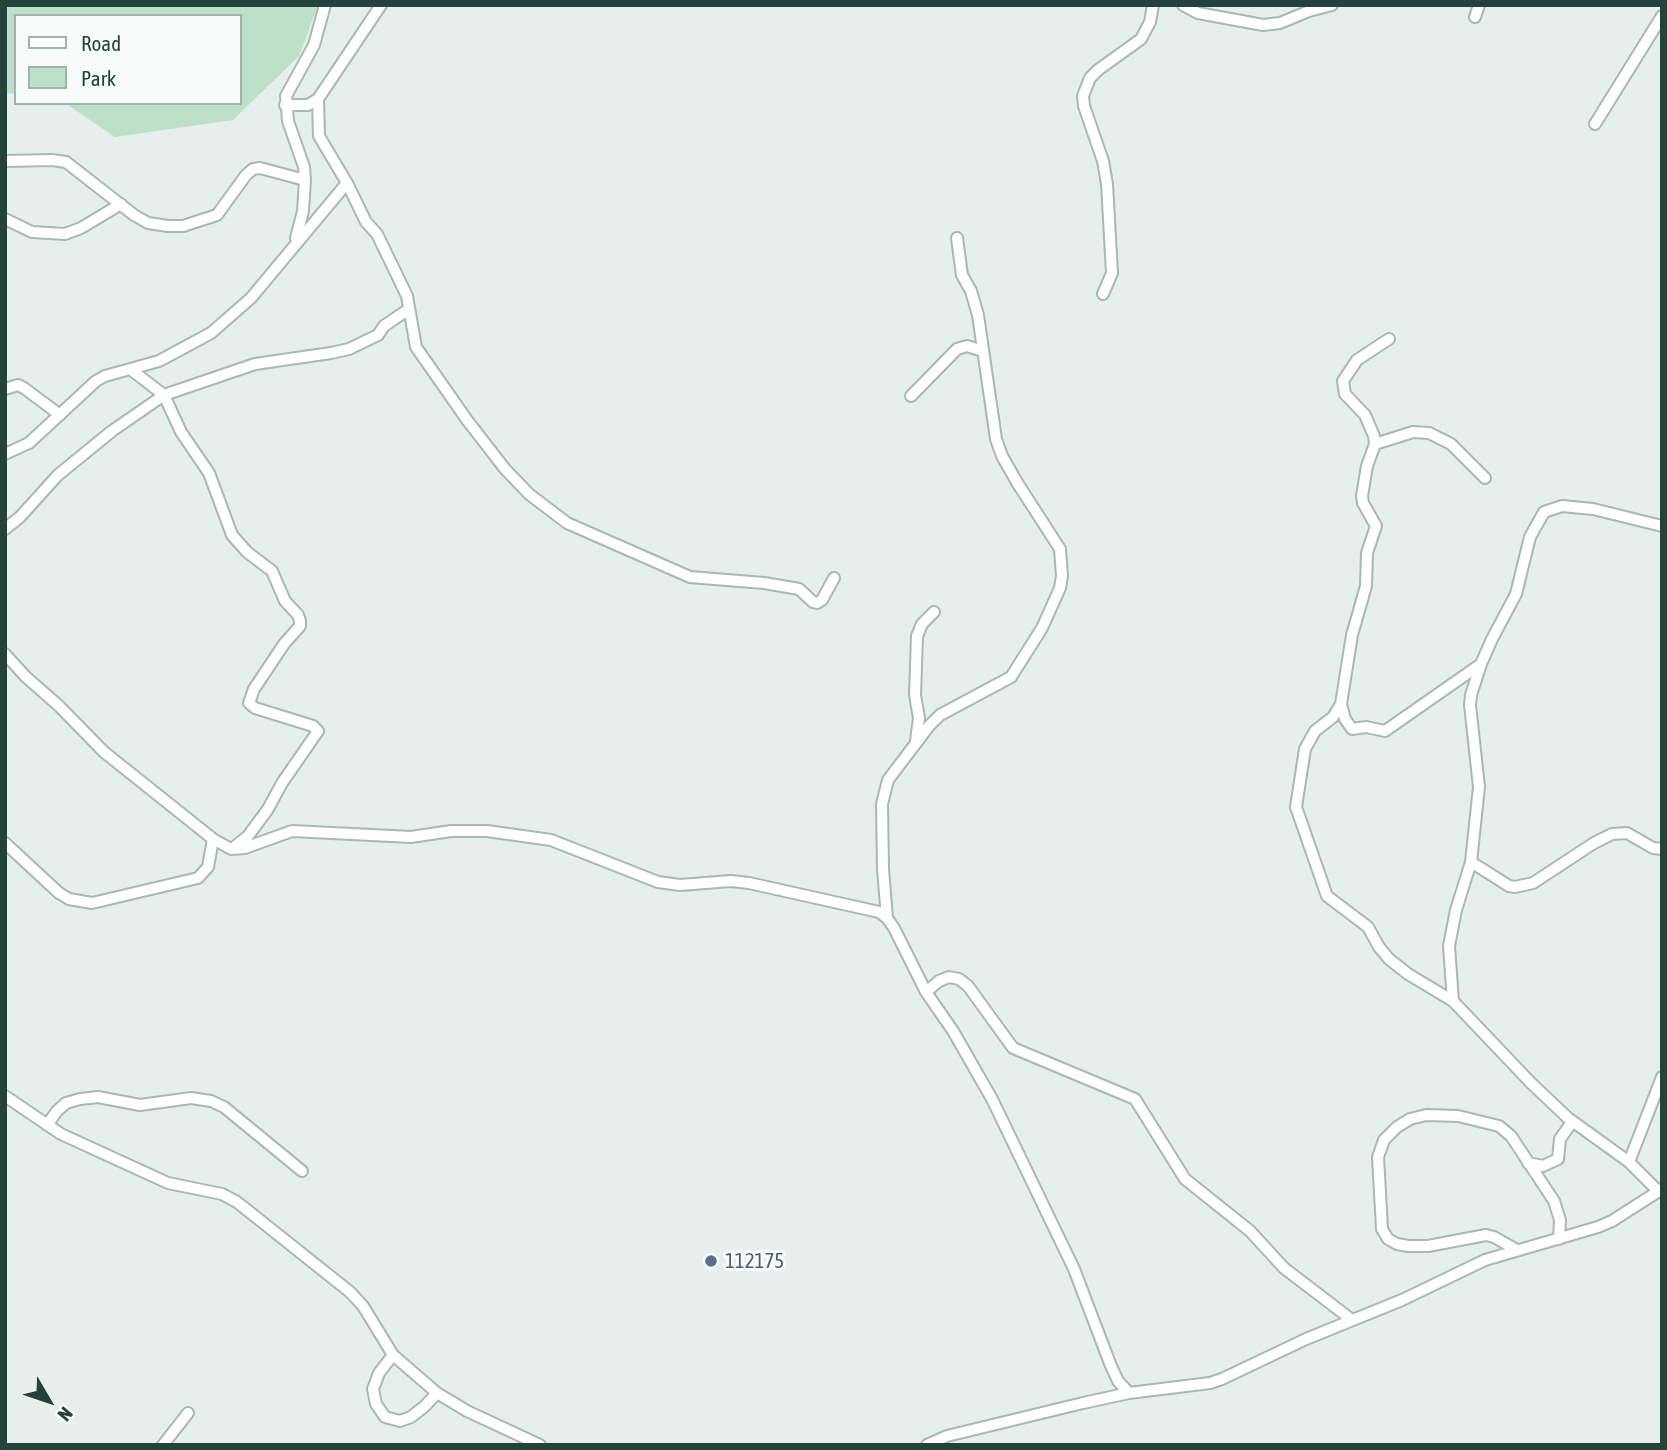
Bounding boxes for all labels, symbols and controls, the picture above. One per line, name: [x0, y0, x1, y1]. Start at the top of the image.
legend: [14, 14, 242, 105]
text: Road: [81, 31, 121, 55]
text: Park: [81, 66, 116, 90]
place label: 112175: [725, 1248, 784, 1274]
marker: 112175: [703, 1253, 719, 1269]
north arrow: [14, 1366, 84, 1436]
text: N: [53, 1403, 77, 1425]

